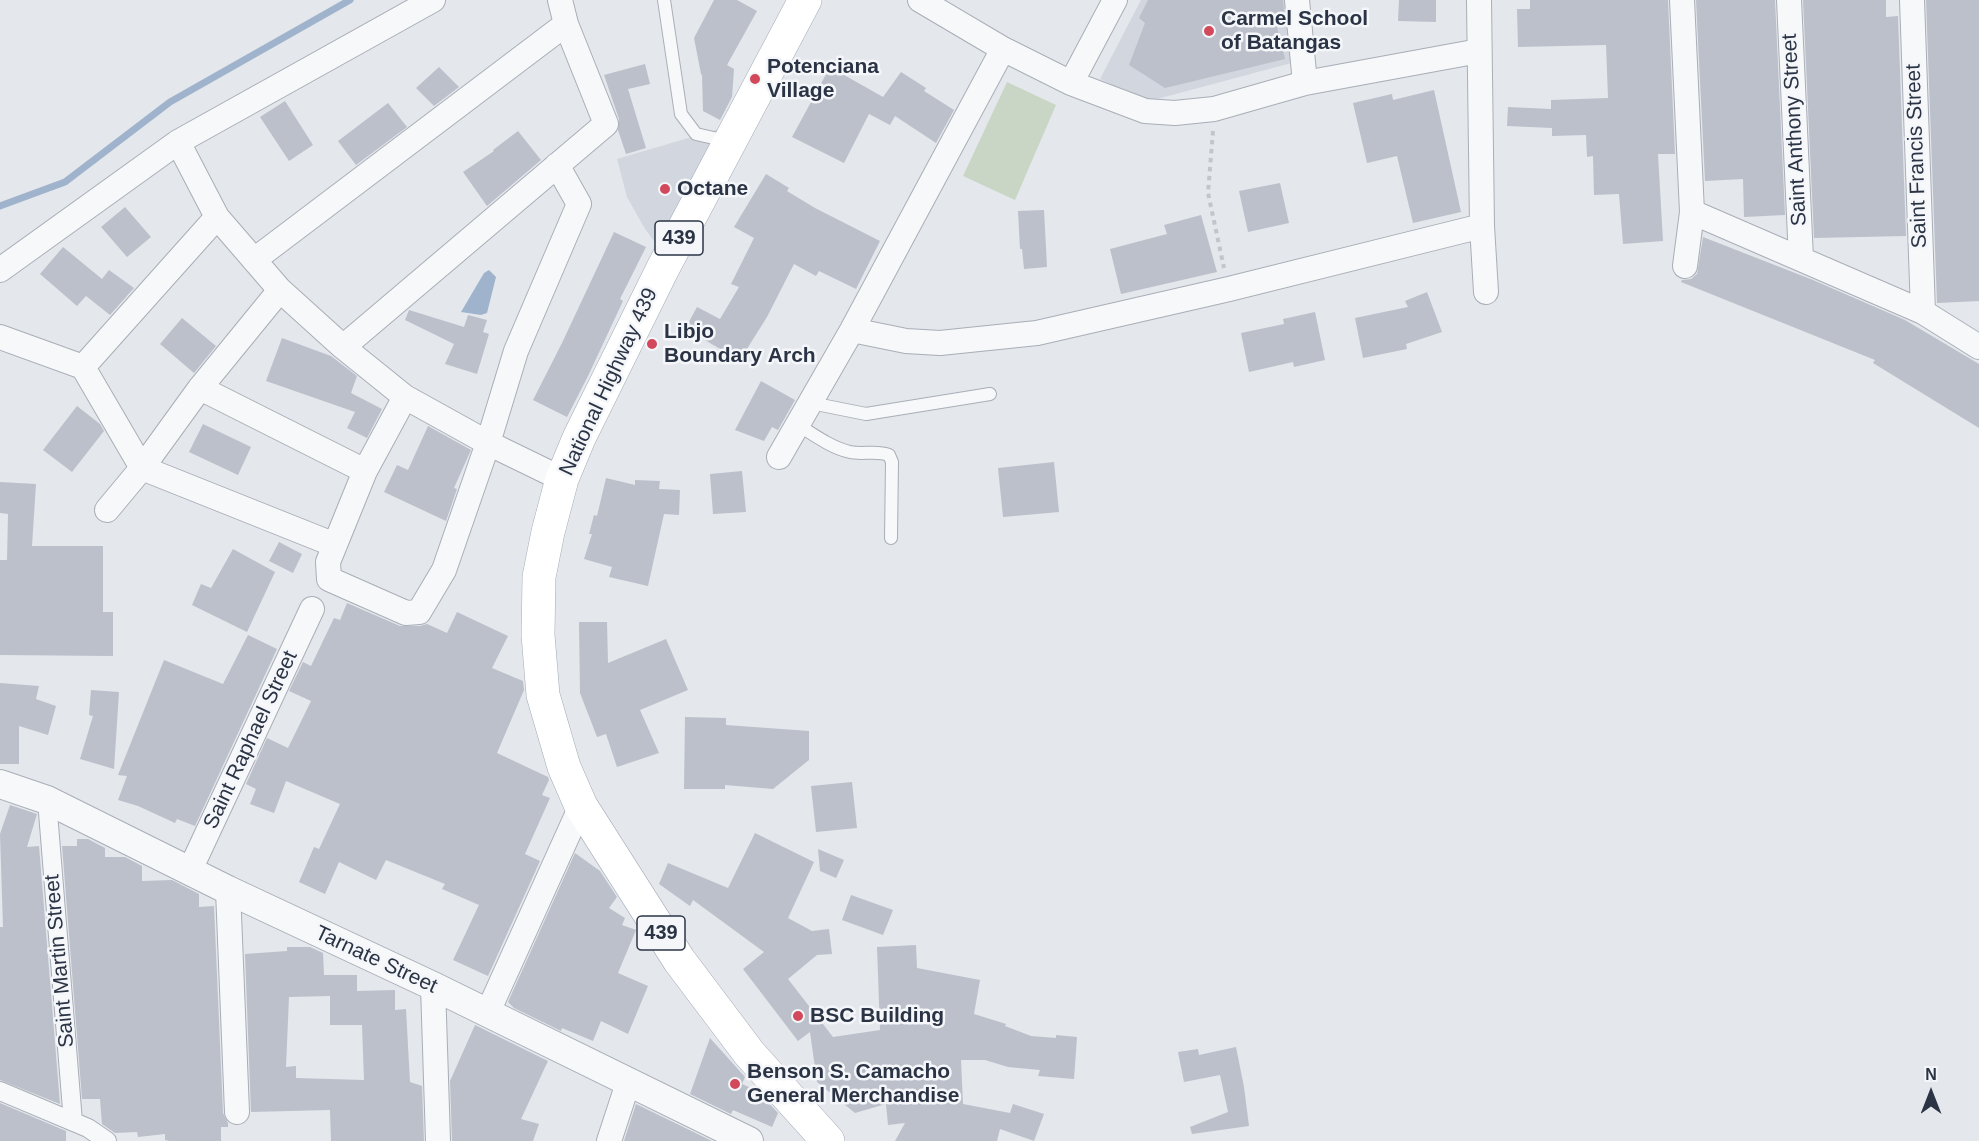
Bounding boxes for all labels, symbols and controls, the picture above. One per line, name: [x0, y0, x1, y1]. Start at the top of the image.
place label: Carmel School of Batangas: [1221, 6, 1368, 56]
marker: Carmel School of Batangas: [1202, 24, 1216, 38]
street label: Saint Anthony Street: [1777, 33, 1813, 227]
place label: Potenciana Village: [767, 54, 879, 104]
street label: Saint Francis Street: [1901, 63, 1933, 249]
marker: Potenciana Village: [748, 72, 762, 86]
place label: Octane: [677, 176, 748, 202]
marker: Octane: [658, 182, 672, 196]
road number: 439: [655, 221, 703, 255]
street label: National Highway 439: [554, 284, 664, 480]
place label: Libjo Boundary Arch: [664, 319, 816, 369]
marker: Libjo Boundary Arch: [645, 337, 659, 351]
street label: Saint Raphael Street: [199, 647, 303, 833]
street label: Saint Martin Street: [40, 873, 80, 1049]
road number: 439: [637, 916, 685, 950]
street label: Tarnate Street: [311, 921, 441, 999]
place label: BSC Building: [810, 1003, 944, 1029]
marker: BSC Building: [791, 1009, 805, 1023]
place label: Benson S. Camacho General Merchandise: [747, 1059, 959, 1109]
north arrow: [1901, 1063, 1961, 1123]
text: N: [1925, 1066, 1937, 1083]
marker: Benson S. Camacho General Merchandise: [728, 1077, 742, 1091]

